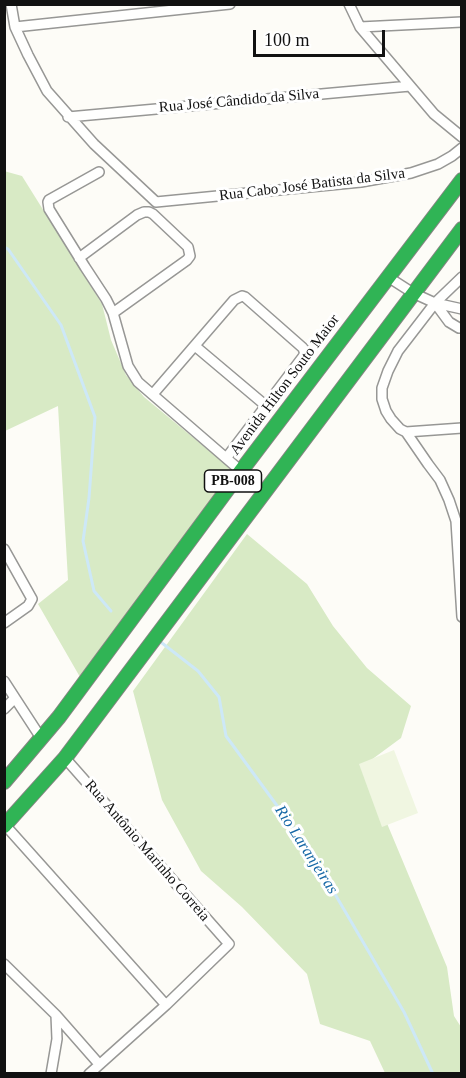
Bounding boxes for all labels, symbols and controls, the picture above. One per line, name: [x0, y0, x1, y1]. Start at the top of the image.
scale bar: [256, 18, 388, 56]
text: 100 m: [264, 30, 310, 50]
street label: Rua José Cândido da Silva: [158, 85, 320, 117]
street label: Rua Cabo José Batista da Silva: [218, 165, 406, 205]
street label: Avenida Hilton Souto Maior: [226, 311, 344, 459]
road number: PB-008: [204, 470, 262, 492]
street label: Rua Antônio Marinho Correia: [81, 777, 213, 925]
water label: Rio Laranjeiras: [270, 802, 342, 898]

